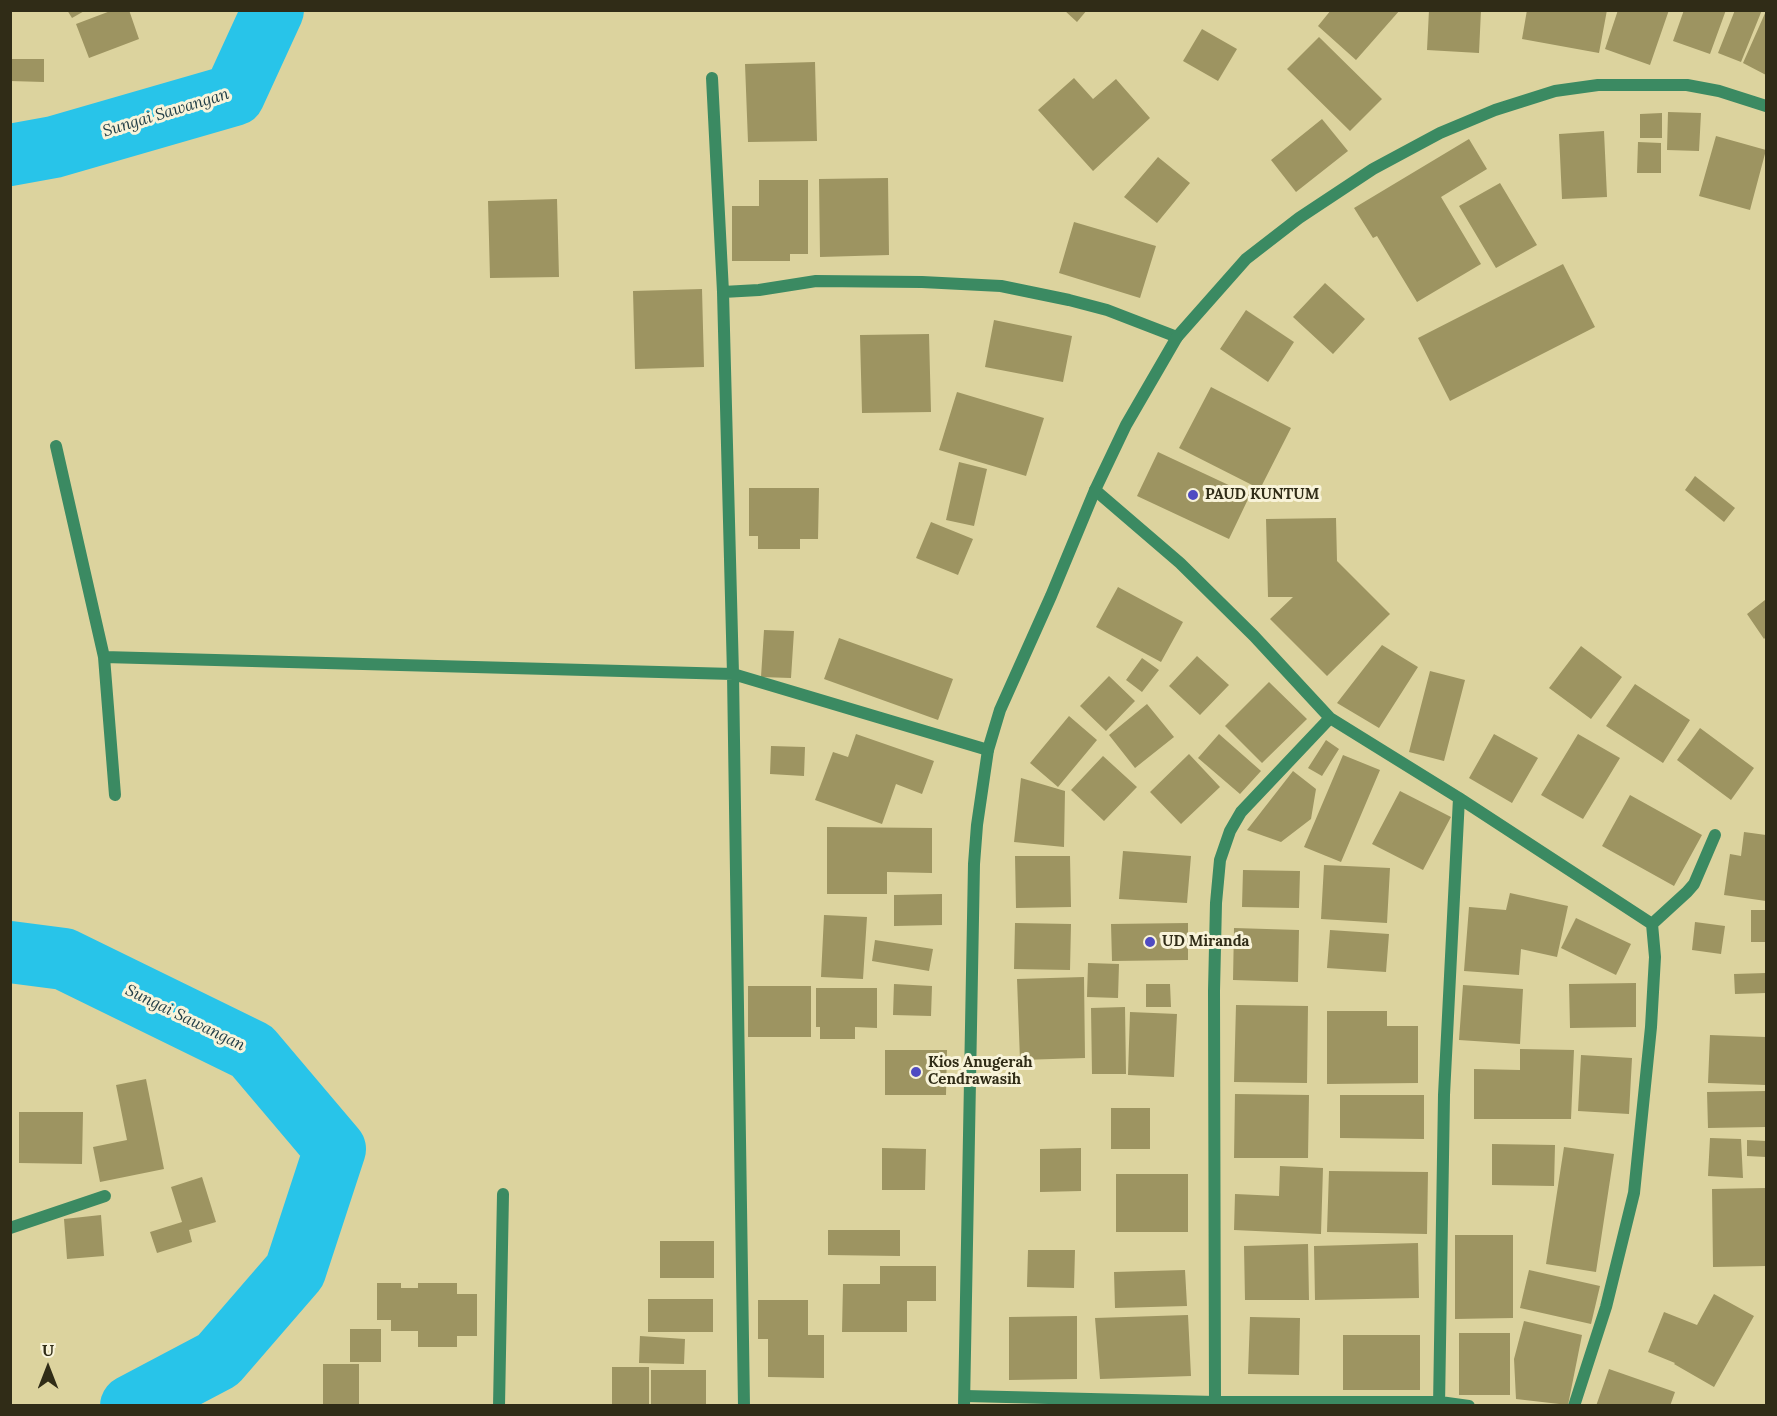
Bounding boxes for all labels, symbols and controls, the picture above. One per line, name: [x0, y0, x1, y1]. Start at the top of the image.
water label: Sungai Sawangan: [101, 85, 231, 141]
place label: PAUD KUNTUM: [1205, 486, 1319, 504]
marker: PAUD KUNTUM: [1186, 488, 1200, 502]
place label: UD Miranda: [1162, 933, 1249, 951]
marker: UD Miranda: [1143, 935, 1157, 949]
water label: Sungai Sawangan: [122, 981, 248, 1055]
place label: Kios Anugerah Cendrawasih: [928, 1054, 1033, 1089]
marker: Kios Anugerah Cendrawasih: [909, 1065, 923, 1079]
north arrow: [18, 1338, 78, 1398]
text: U: [42, 1340, 54, 1360]

